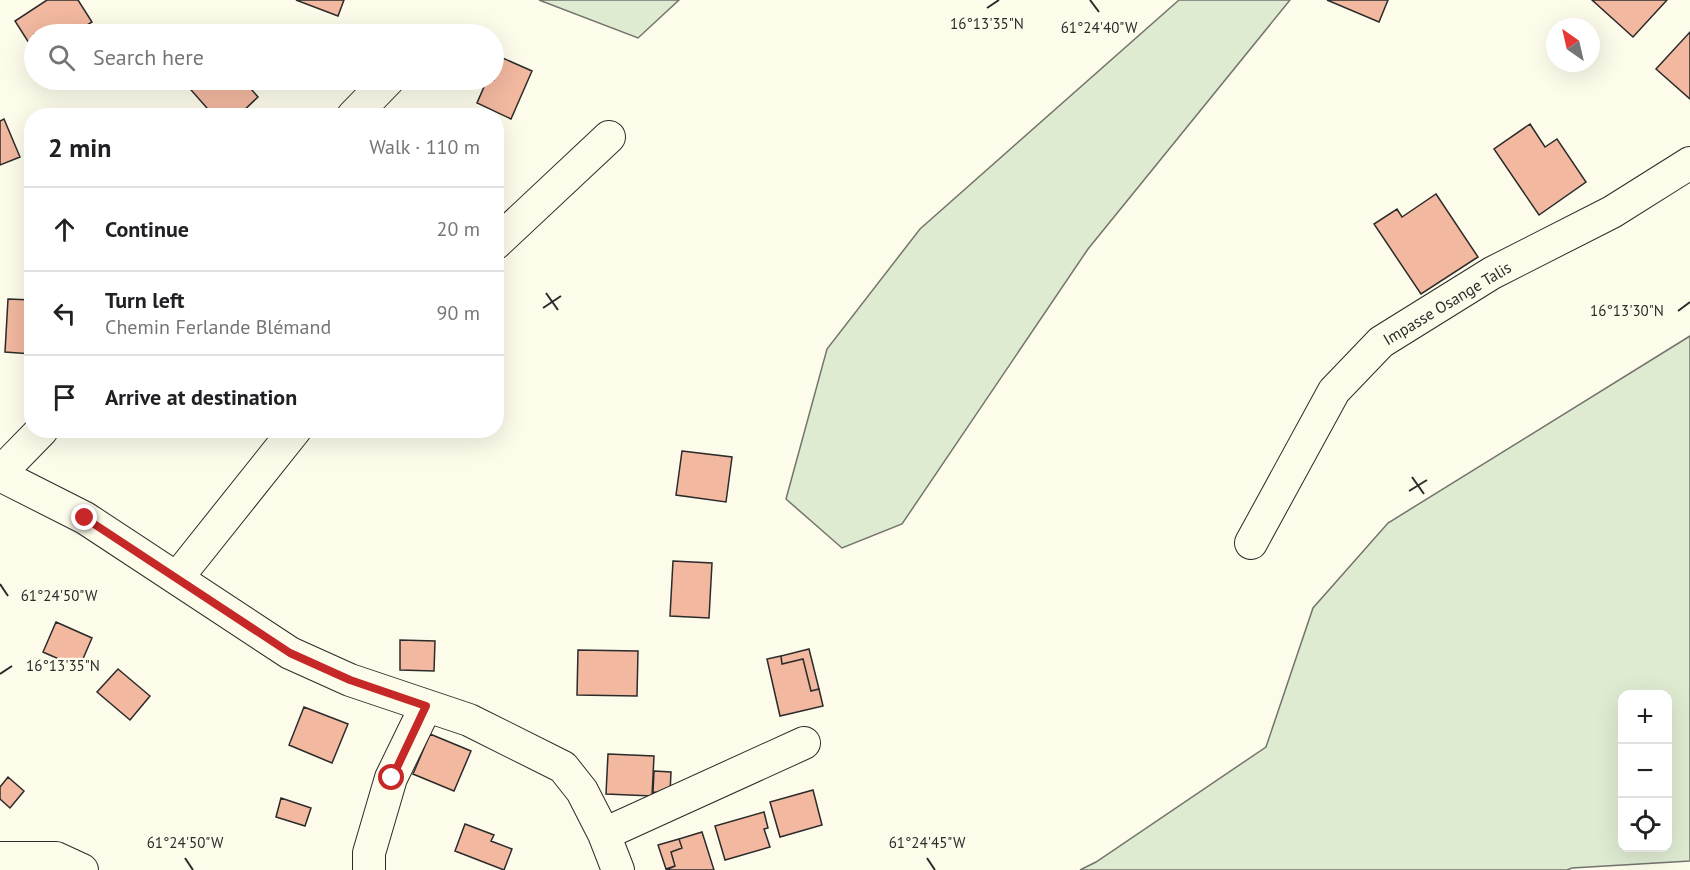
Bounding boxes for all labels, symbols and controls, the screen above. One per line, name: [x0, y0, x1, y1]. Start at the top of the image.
text: 16°13'35"N: [950, 14, 1024, 33]
text: 61°24'40"W: [1061, 18, 1138, 37]
north arrow: [1546, 18, 1600, 72]
search box: [24, 24, 504, 90]
icon: search: [45, 41, 78, 74]
text: Search here: [93, 43, 204, 71]
text: 2 min: [48, 131, 111, 164]
text: Walk · 110 m: [369, 134, 480, 160]
icon: ahead: [48, 213, 81, 246]
text: Continue: [105, 215, 189, 243]
text: 20 m: [437, 216, 480, 242]
street label: Impasse Osange Talis: [1379, 257, 1515, 349]
text: Turn left: [105, 286, 185, 314]
icon: left: [48, 297, 81, 330]
text: 90 m: [437, 300, 480, 326]
text: 16°13'30"N: [1590, 301, 1664, 320]
text: Chemin Ferlande Blémand: [105, 314, 331, 340]
icon: arrive: [48, 381, 81, 414]
text: Arrive at destination: [105, 383, 297, 411]
route end: [71, 504, 97, 530]
text: 61°24'50"W: [21, 586, 98, 605]
text: 16°13'35"N: [26, 656, 100, 675]
map controls: [1618, 690, 1672, 852]
button: +: [1618, 690, 1672, 744]
button: −: [1618, 744, 1672, 798]
route start: [378, 764, 404, 790]
button: locate: [1618, 798, 1672, 852]
text: 61°24'50"W: [147, 833, 224, 852]
text: 61°24'45"W: [889, 833, 966, 852]

